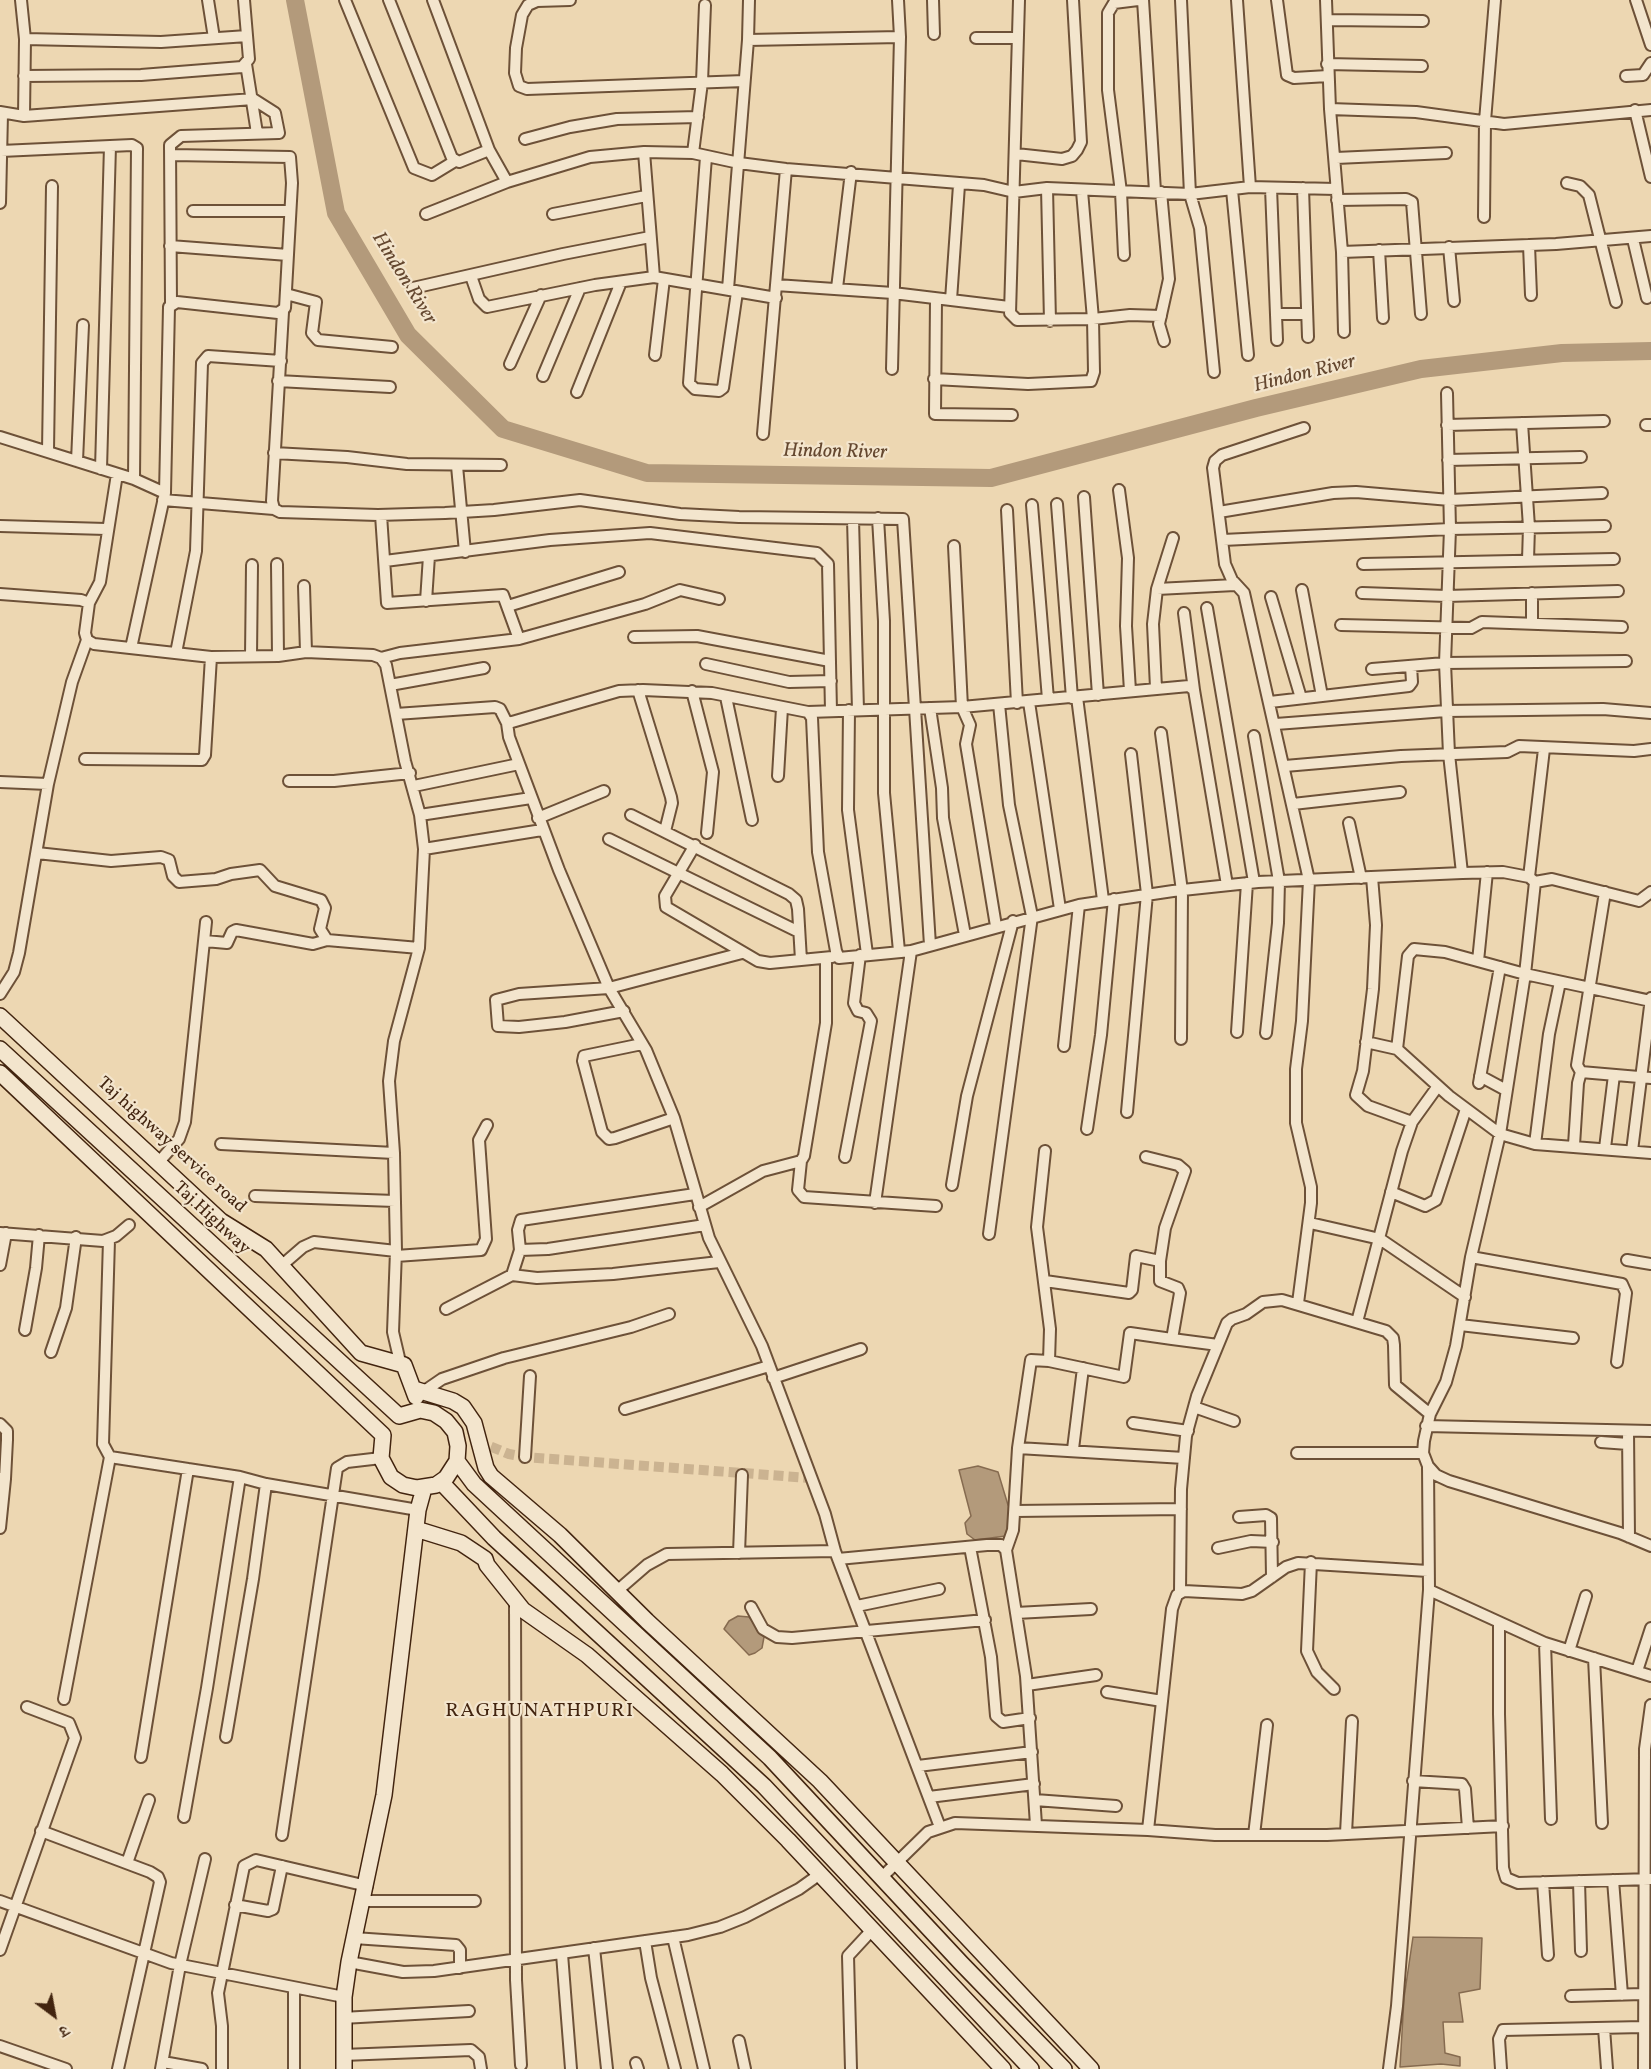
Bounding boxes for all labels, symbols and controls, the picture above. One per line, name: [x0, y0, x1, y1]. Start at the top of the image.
water label: Hindon River: [365, 228, 441, 330]
water label: Hindon River: [1251, 351, 1359, 399]
water label: Hindon River: [783, 440, 887, 466]
street label: Taj highway service road: [92, 1073, 250, 1219]
street label: Taj Highway: [168, 1178, 254, 1260]
district label: RAGHUNATHPURI: [445, 1700, 635, 1724]
north arrow: [24, 1985, 84, 2045]
text: उ: [54, 2019, 73, 2042]

